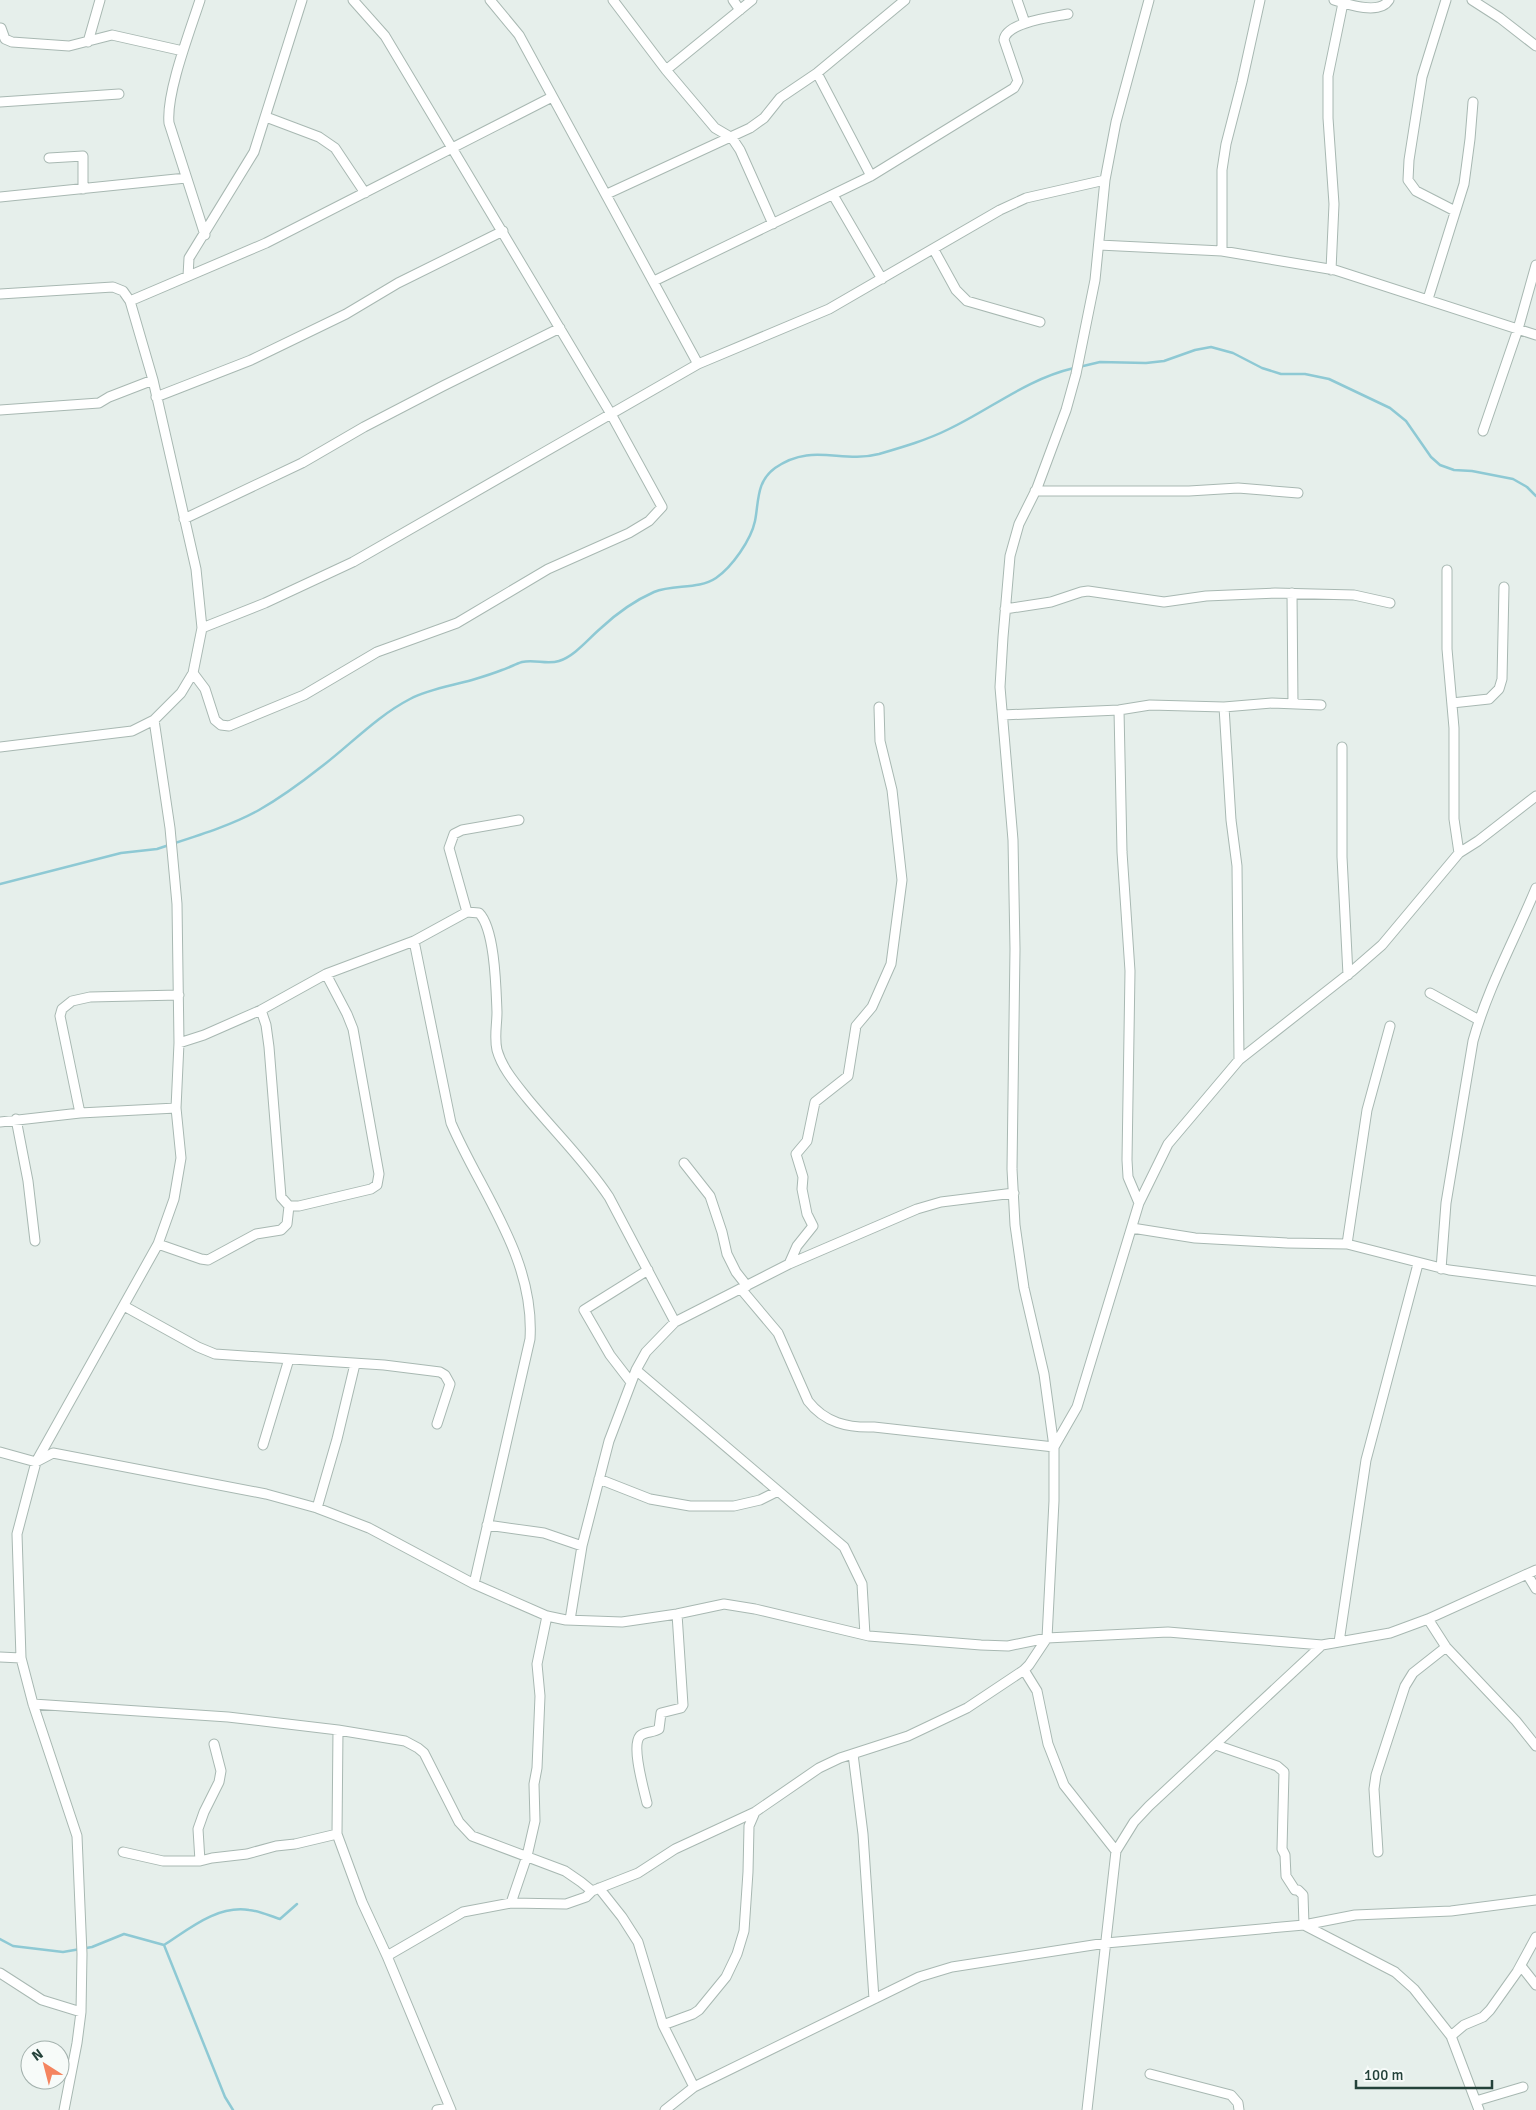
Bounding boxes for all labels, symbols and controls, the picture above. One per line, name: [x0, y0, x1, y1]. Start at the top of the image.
north arrow: [20, 2040, 70, 2090]
text: N: [29, 2045, 47, 2065]
scale bar: [1356, 2058, 1492, 2090]
text: 100 m: [1364, 2066, 1404, 2084]

